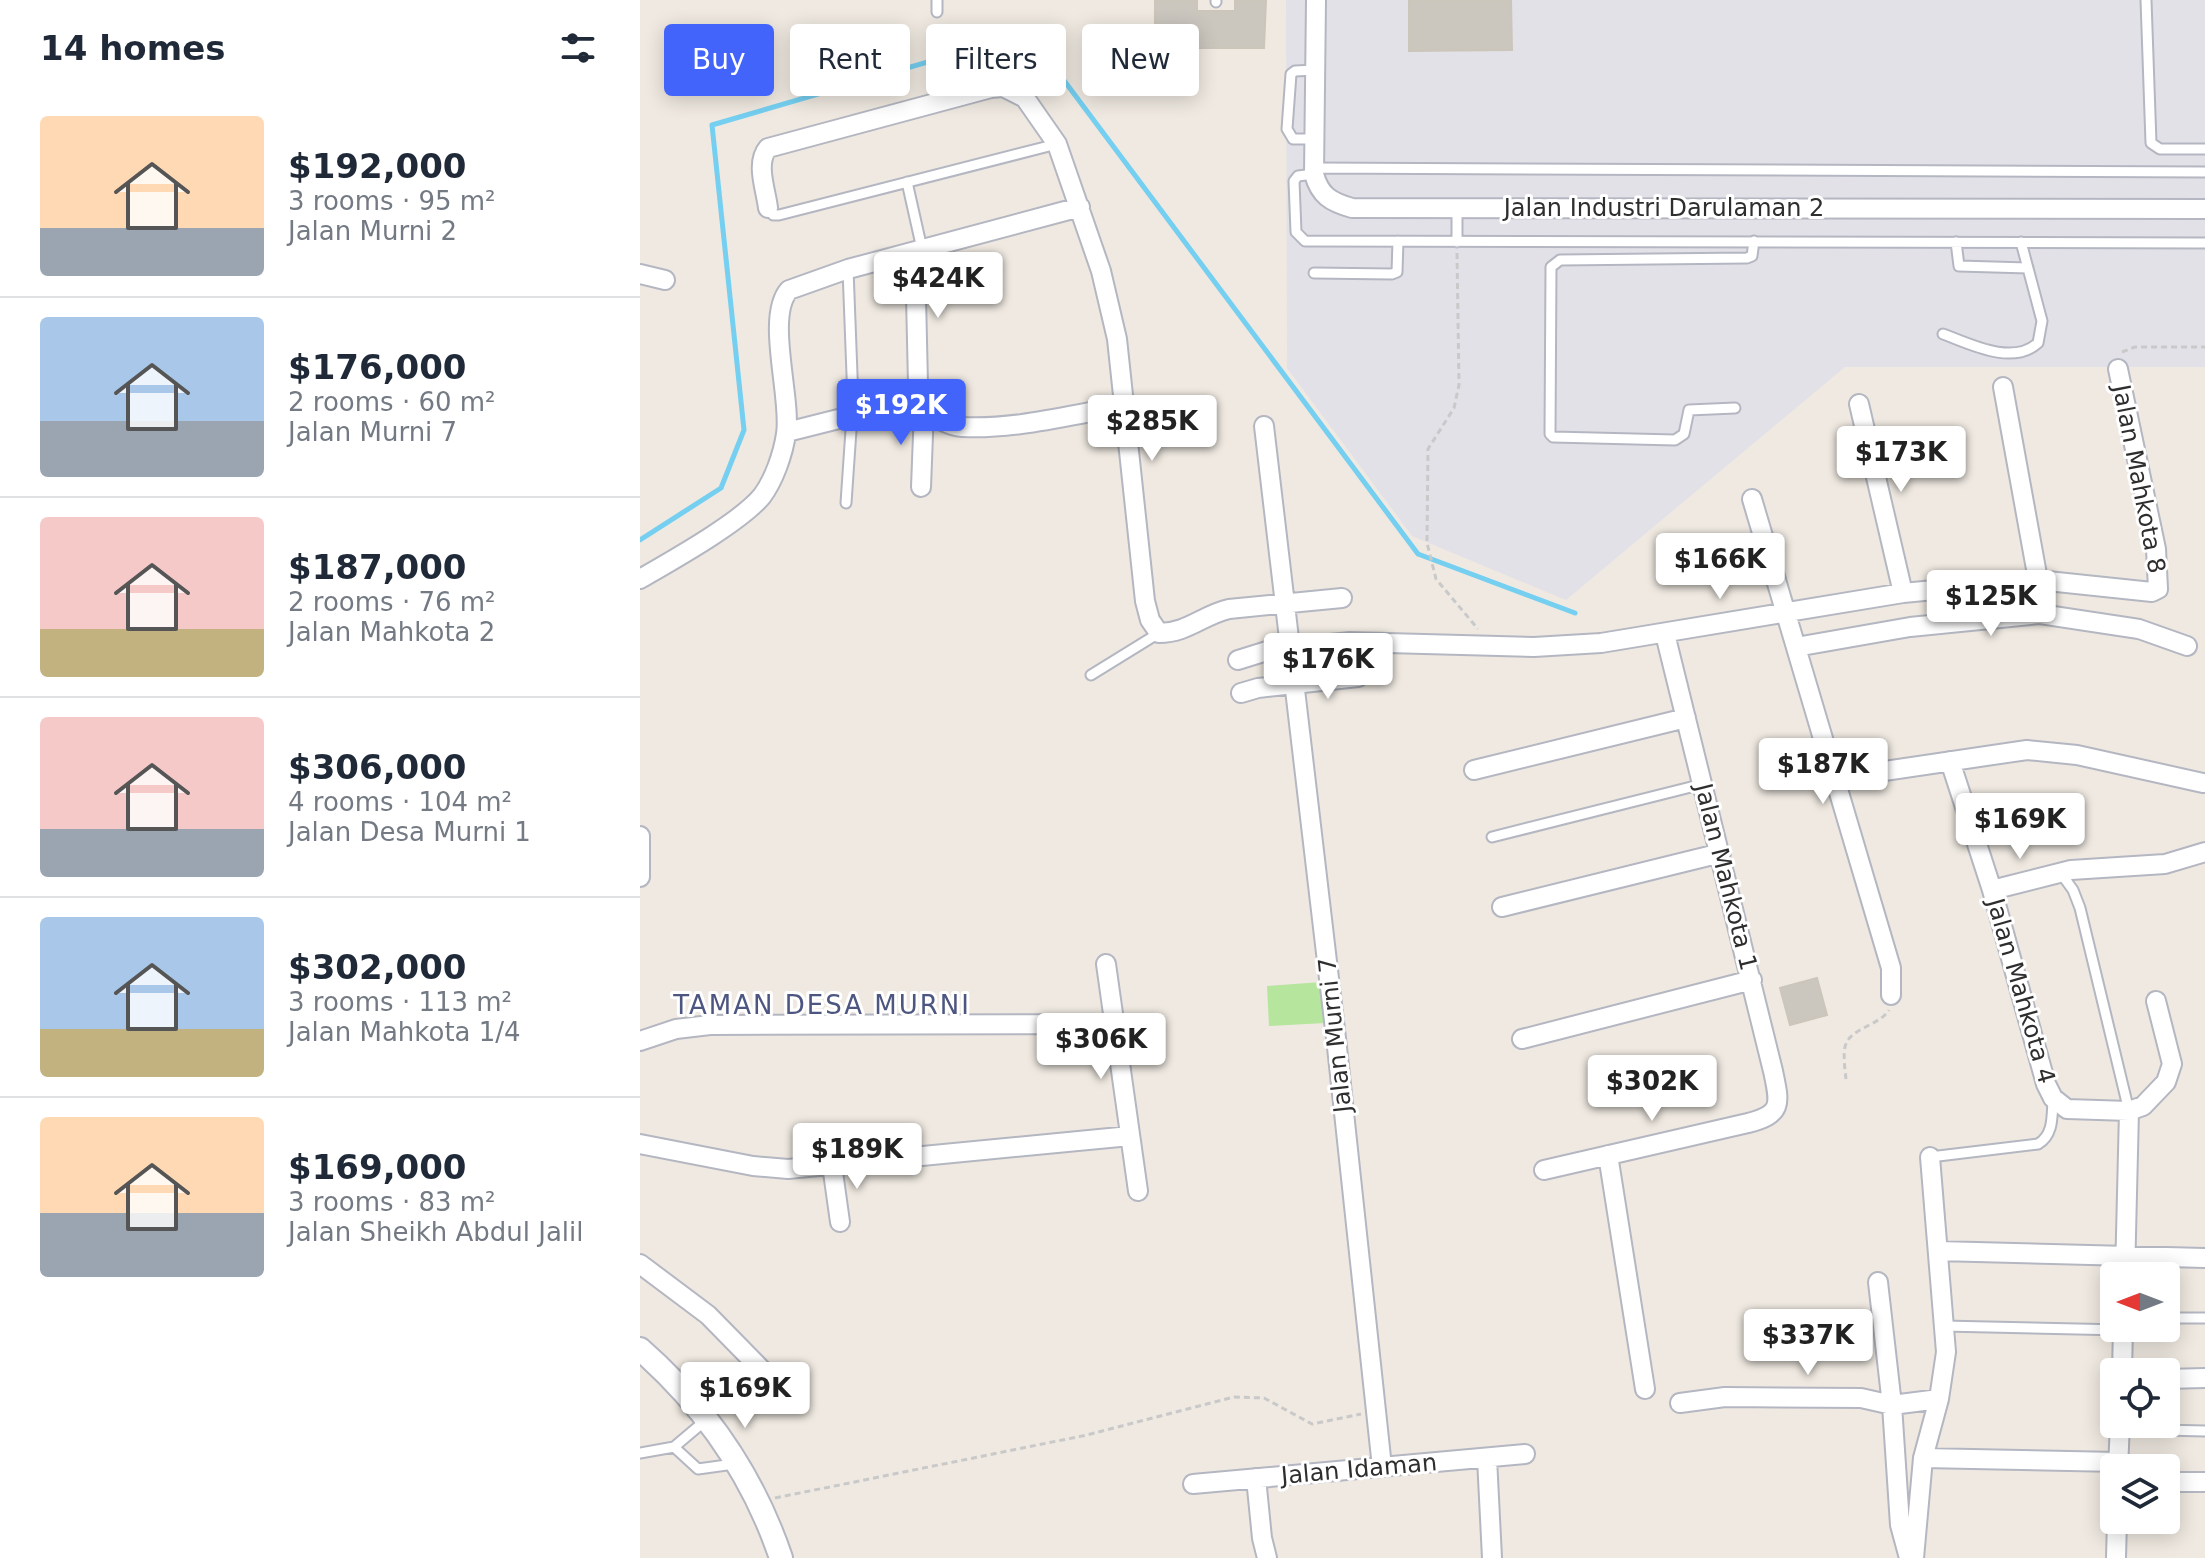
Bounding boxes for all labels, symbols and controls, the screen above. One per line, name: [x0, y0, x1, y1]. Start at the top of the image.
chip: Buy: [664, 24, 774, 96]
chip: Rent: [790, 24, 910, 96]
chip: Filters: [926, 24, 1066, 96]
chip: New: [1082, 24, 1199, 96]
icon: filters: [556, 26, 600, 70]
text: 14 homes: [40, 28, 225, 68]
text: $192,000: [288, 146, 467, 186]
icon: home: [104, 148, 200, 244]
text: 3 rooms · 95 m²: [288, 186, 496, 216]
street label: Jalan Industri Darulaman 2: [1502, 194, 1824, 222]
text: Jalan Murni 2: [288, 216, 457, 246]
pin: $424K: [882, 252, 994, 320]
text: $424K: [892, 263, 984, 293]
text: $176,000: [288, 347, 467, 387]
icon: home: [104, 349, 200, 445]
pin: $192K: [845, 379, 957, 447]
street label: Jalan Mahkota 8: [2107, 380, 2171, 576]
text: 2 rooms · 60 m²: [288, 387, 496, 417]
text: $192K: [855, 390, 947, 420]
pin: $285K: [1096, 395, 1208, 463]
text: $285K: [1106, 406, 1198, 436]
text: Jalan Murni 7: [288, 417, 457, 447]
pin: $173K: [1845, 426, 1957, 494]
text: $173K: [1855, 437, 1947, 467]
pin: $166K: [1664, 533, 1776, 601]
text: $166K: [1674, 544, 1766, 574]
text: $187,000: [288, 547, 467, 587]
icon: home: [104, 549, 200, 645]
pin: $125K: [1935, 570, 2047, 638]
text: $125K: [1945, 581, 2037, 611]
text: 2 rooms · 76 m²: [288, 587, 496, 617]
text: Jalan Mahkota 2: [288, 617, 495, 647]
pin: $176K: [1272, 633, 1384, 701]
text: $176K: [1282, 644, 1374, 674]
pin: $187K: [1767, 738, 1879, 806]
text: $306,000: [288, 747, 467, 787]
icon: home: [104, 749, 200, 845]
text: $187K: [1777, 749, 1869, 779]
street label: Jalan Mahkota 1: [1689, 779, 1763, 973]
text: 4 rooms · 104 m²: [288, 787, 512, 817]
pin: $169K: [1964, 793, 2076, 861]
text: $169K: [1974, 804, 2066, 834]
text: Jalan Desa Murni 1: [288, 817, 531, 847]
street label: Jalan Mahkota 4: [1981, 893, 2061, 1087]
text: $302,000: [288, 947, 467, 987]
icon: home: [104, 949, 200, 1045]
street label: Jalan Murni 7: [1313, 956, 1357, 1116]
text: 3 rooms · 113 m²: [288, 987, 512, 1017]
district label: TAMAN DESA MURNI: [672, 990, 971, 1020]
pin: $306K: [1045, 1013, 1157, 1081]
text: Jalan Mahkota 1/4: [288, 1017, 521, 1047]
text: $306K: [1055, 1024, 1147, 1054]
pin: $302K: [1596, 1055, 1708, 1123]
text: $302K: [1606, 1066, 1698, 1096]
pin: $189K: [801, 1123, 913, 1191]
text: $189K: [811, 1134, 903, 1164]
text: $169,000: [288, 1147, 467, 1187]
icon: home: [104, 1149, 200, 1245]
text: 3 rooms · 83 m²: [288, 1187, 496, 1217]
text: Jalan Sheikh Abdul Jalil: [288, 1217, 584, 1247]
north arrow: [2100, 1262, 2180, 1342]
map controls: [2100, 1262, 2180, 1534]
pin: $337K: [1752, 1309, 1864, 1377]
text: $337K: [1762, 1320, 1854, 1350]
button: locate: [2100, 1358, 2180, 1438]
pin: $169K: [689, 1362, 801, 1430]
text: $169K: [699, 1373, 791, 1403]
street label: Jalan Idaman: [1278, 1448, 1438, 1490]
button: layers: [2100, 1454, 2180, 1534]

